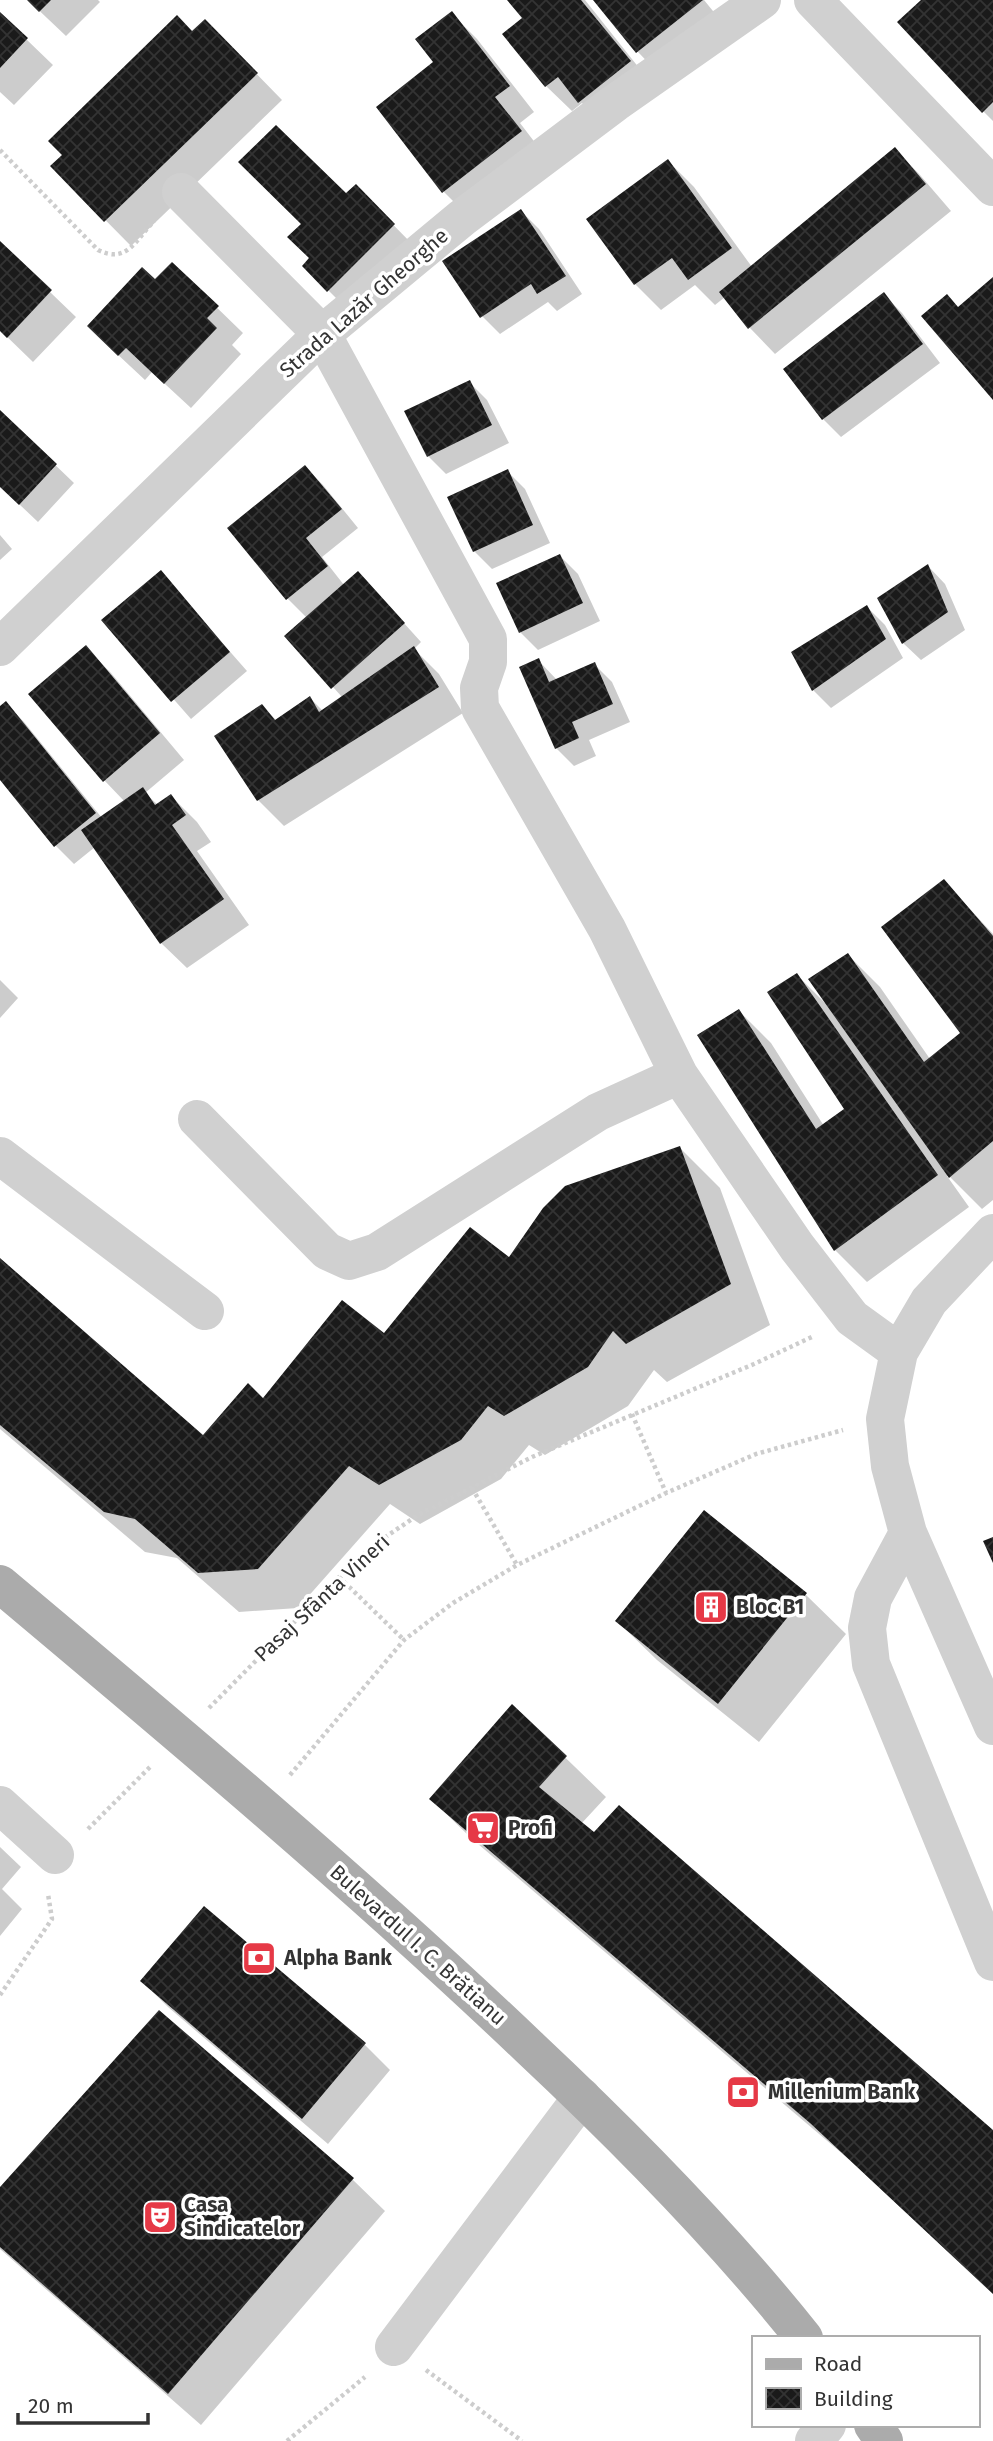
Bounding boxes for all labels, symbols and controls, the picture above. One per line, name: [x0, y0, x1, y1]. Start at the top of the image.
street label: Strada Lazăr Gheorghe: [274, 223, 454, 383]
street label: Pasaj Sfânta Vineri: [249, 1529, 395, 1667]
building icon: Bloc B1: [692, 1588, 730, 1626]
place label: Bloc B1: [736, 1594, 804, 1620]
supermarket icon: Profi: [464, 1809, 502, 1847]
place label: Profi: [508, 1815, 553, 1841]
street label: Bulevardul I. C. Brătianu: [325, 1859, 511, 2031]
bank icon: Alpha Bank: [240, 1939, 278, 1977]
place label: Alpha Bank: [283, 1945, 392, 1971]
bank icon: Millenium Bank: [724, 2073, 762, 2111]
place label: Millenium Bank: [768, 2079, 916, 2105]
place label: Casa Sindicatelor: [184, 2192, 301, 2242]
theatre icon: Casa Sindicatelor: [141, 2198, 179, 2236]
legend: [752, 2336, 979, 2427]
text: Road: [814, 2351, 862, 2377]
scale bar: [18, 2382, 147, 2426]
text: Building: [814, 2386, 893, 2412]
text: 20 m: [28, 2393, 74, 2419]

